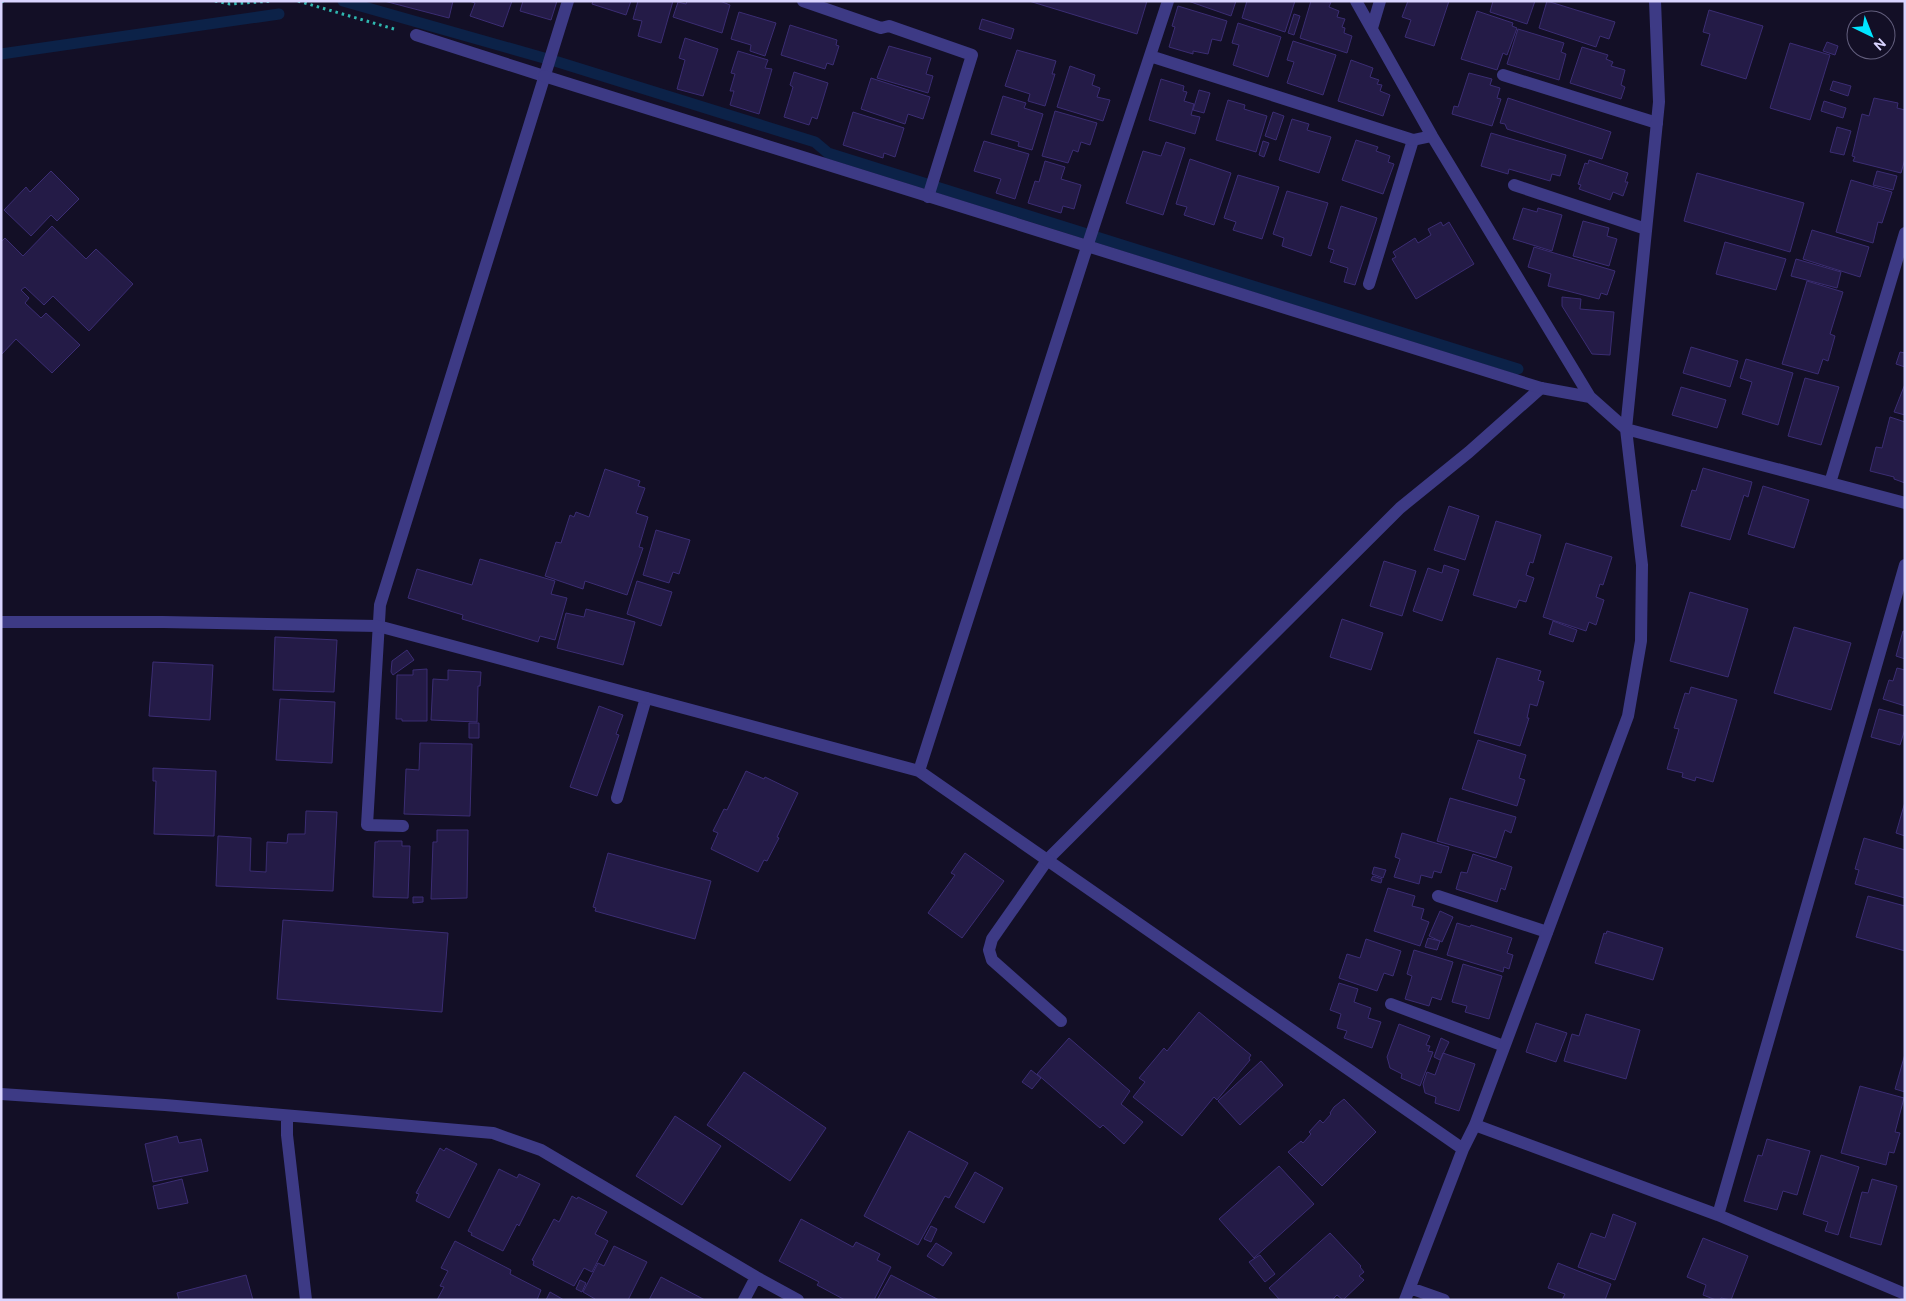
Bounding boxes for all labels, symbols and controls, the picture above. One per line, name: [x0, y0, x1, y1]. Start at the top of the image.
north arrow: [1846, 10, 1896, 60]
text: N: [1870, 34, 1890, 55]

